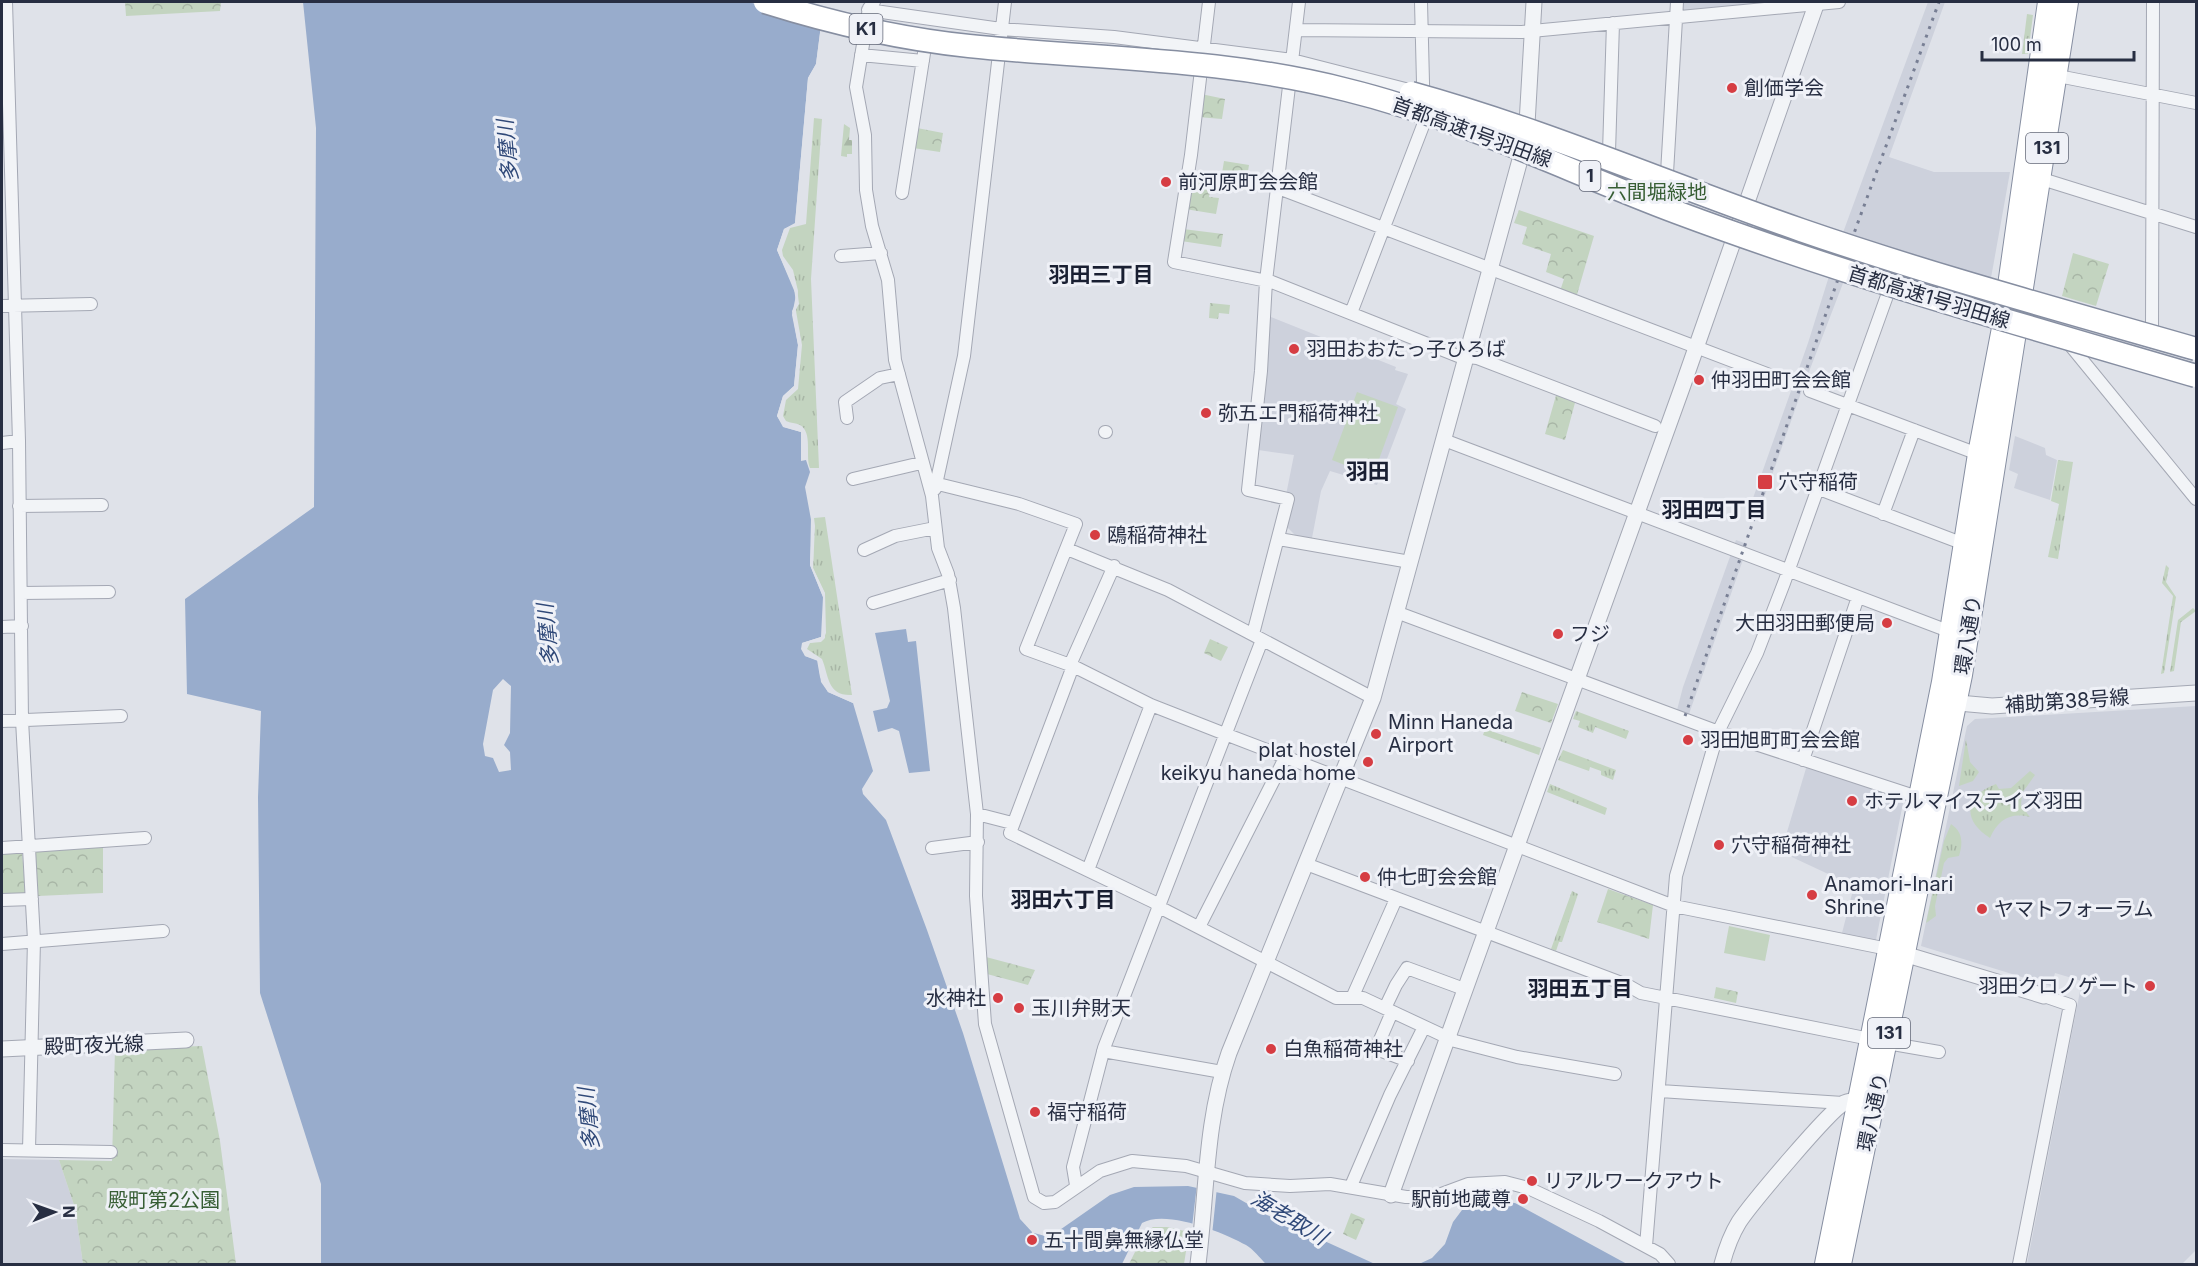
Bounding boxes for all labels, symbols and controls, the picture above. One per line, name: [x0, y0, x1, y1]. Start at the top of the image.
road number: K1: [850, 14, 882, 44]
scale bar: [1982, 24, 2134, 62]
text: 100 m: [1991, 34, 2042, 55]
place label: 創価学会: [1744, 76, 1824, 100]
marker: 創価学会: [1725, 81, 1739, 95]
street label: 首都高速1号羽田線: [1389, 92, 1555, 172]
water label: 多摩川: [492, 117, 523, 184]
road number: 131: [2026, 133, 2068, 163]
road number: 1: [1580, 161, 1600, 191]
place label: 前河原町会会館: [1178, 170, 1318, 194]
marker: 前河原町会会館: [1159, 175, 1173, 189]
park label: 六間堀緑地: [1607, 180, 1707, 204]
street label: 首都高速1号羽田線: [1845, 261, 2013, 333]
district label: 羽田三丁目: [1049, 262, 1154, 287]
place label: 羽田おおたっ子ひろば: [1306, 337, 1506, 361]
marker: 羽田おおたっ子ひろば: [1287, 342, 1301, 356]
place label: 仲羽田町会会館: [1711, 368, 1851, 392]
marker: 仲羽田町会会館: [1692, 373, 1706, 387]
place label: 弥五エ門稲荷神社: [1218, 401, 1378, 425]
marker: 弥五エ門稲荷神社: [1199, 406, 1213, 420]
district label: 羽田: [1346, 458, 1390, 484]
place label: 穴守稲荷: [1778, 470, 1858, 494]
marker: 穴守稲荷: [1756, 473, 1774, 491]
district label: 羽田四丁目: [1662, 497, 1767, 522]
place label: 鴎稲荷神社: [1107, 523, 1207, 547]
marker: 鴎稲荷神社: [1088, 528, 1102, 542]
street label: 環八通り: [1950, 594, 1986, 676]
water label: 多摩川: [532, 601, 563, 668]
place label: 大田羽田郵便局: [1735, 611, 1875, 635]
marker: 大田羽田郵便局: [1880, 616, 1894, 630]
place label: フジ: [1570, 622, 1610, 646]
marker: フジ: [1551, 627, 1565, 641]
street label: 補助第38号線: [2004, 685, 2130, 717]
place label: Minn Haneda Airport: [1388, 710, 1513, 757]
marker: Minn Haneda Airport: [1369, 727, 1383, 741]
place label: 羽田旭町町会会館: [1700, 728, 1860, 752]
marker: 羽田旭町町会会館: [1681, 733, 1695, 747]
place label: plat hostel keikyu haneda home: [1161, 738, 1356, 785]
marker: plat hostel keikyu haneda home: [1361, 755, 1375, 769]
place label: ホテルマイステイズ羽田: [1864, 789, 2083, 813]
marker: ホテルマイステイズ羽田: [1845, 794, 1859, 808]
place label: 穴守稲荷神社: [1731, 833, 1851, 857]
marker: 穴守稲荷神社: [1712, 838, 1726, 852]
place label: 仲七町会会館: [1377, 865, 1497, 889]
marker: 仲七町会会館: [1358, 870, 1372, 884]
place label: Anamori-Inari Shrine: [1824, 872, 1953, 919]
district label: 羽田六丁目: [1011, 887, 1116, 912]
marker: Anamori-Inari Shrine: [1805, 888, 1819, 902]
place label: ヤマトフォーラム: [1994, 897, 2153, 921]
marker: ヤマトフォーラム: [1975, 902, 1989, 916]
place label: 羽田クロノゲート: [1978, 974, 2138, 998]
district label: 羽田五丁目: [1528, 976, 1633, 1001]
marker: 羽田クロノゲート: [2143, 979, 2157, 993]
place label: 水神社: [926, 986, 986, 1010]
marker: 水神社: [991, 991, 1005, 1005]
place label: 玉川弁財天: [1031, 996, 1131, 1020]
marker: 玉川弁財天: [1012, 1001, 1026, 1015]
road number: 131: [1868, 1018, 1910, 1048]
street label: 殿町夜光線: [44, 1031, 144, 1059]
place label: 白魚稲荷神社: [1283, 1037, 1403, 1061]
marker: 白魚稲荷神社: [1264, 1042, 1278, 1056]
street label: 環八通り: [1853, 1070, 1893, 1154]
water label: 多摩川: [573, 1085, 604, 1152]
place label: 福守稲荷: [1047, 1100, 1127, 1124]
marker: 福守稲荷: [1028, 1105, 1042, 1119]
place label: リアルワークアウト: [1544, 1169, 1724, 1193]
marker: リアルワークアウト: [1525, 1174, 1539, 1188]
north arrow: [24, 1182, 84, 1242]
water label: 海老取川: [1247, 1185, 1333, 1251]
place label: 駅前地蔵尊: [1411, 1187, 1511, 1211]
park label: 殿町第2公園: [108, 1188, 220, 1212]
marker: 駅前地蔵尊: [1516, 1192, 1530, 1206]
text: N: [59, 1205, 79, 1218]
place label: 五十間鼻無縁仏堂: [1044, 1228, 1204, 1252]
marker: 五十間鼻無縁仏堂: [1025, 1233, 1039, 1247]

